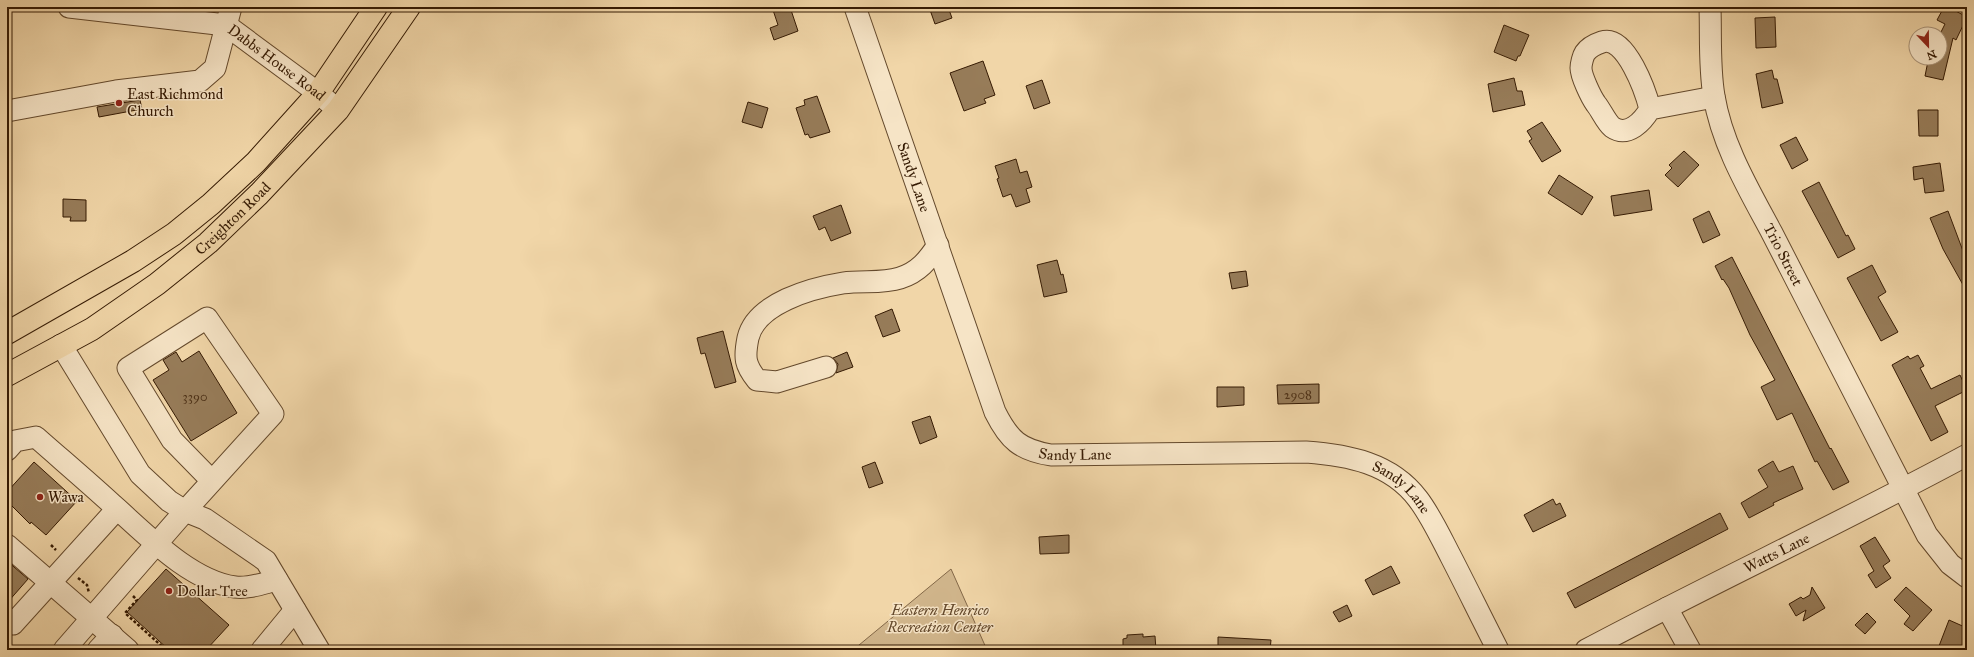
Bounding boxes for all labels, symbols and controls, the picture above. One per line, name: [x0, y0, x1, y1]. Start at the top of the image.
street label: Dabbs House Road: [224, 20, 330, 105]
north arrow: [1908, 26, 1948, 66]
text: N: [1924, 47, 1938, 63]
place label: East Richmond Church: [127, 85, 224, 120]
marker: East Richmond Church: [114, 98, 124, 108]
street label: Sandy Lane: [893, 140, 934, 214]
street label: Creighton Road: [191, 178, 275, 259]
street label: Trio Street: [1760, 220, 1807, 290]
house number: 2908: [1284, 387, 1312, 403]
house number: 3390: [183, 389, 207, 405]
street label: Sandy Lane: [1037, 444, 1111, 464]
street label: Sandy Lane: [1370, 457, 1434, 517]
place label: Wawa: [48, 488, 85, 506]
marker: Wawa: [35, 492, 45, 502]
street label: Watts Lane: [1741, 529, 1812, 577]
place label: Dollar Tree: [177, 582, 248, 600]
marker: Dollar Tree: [164, 586, 174, 596]
park label: Eastern Henrico Recreation Center: [886, 601, 994, 636]

